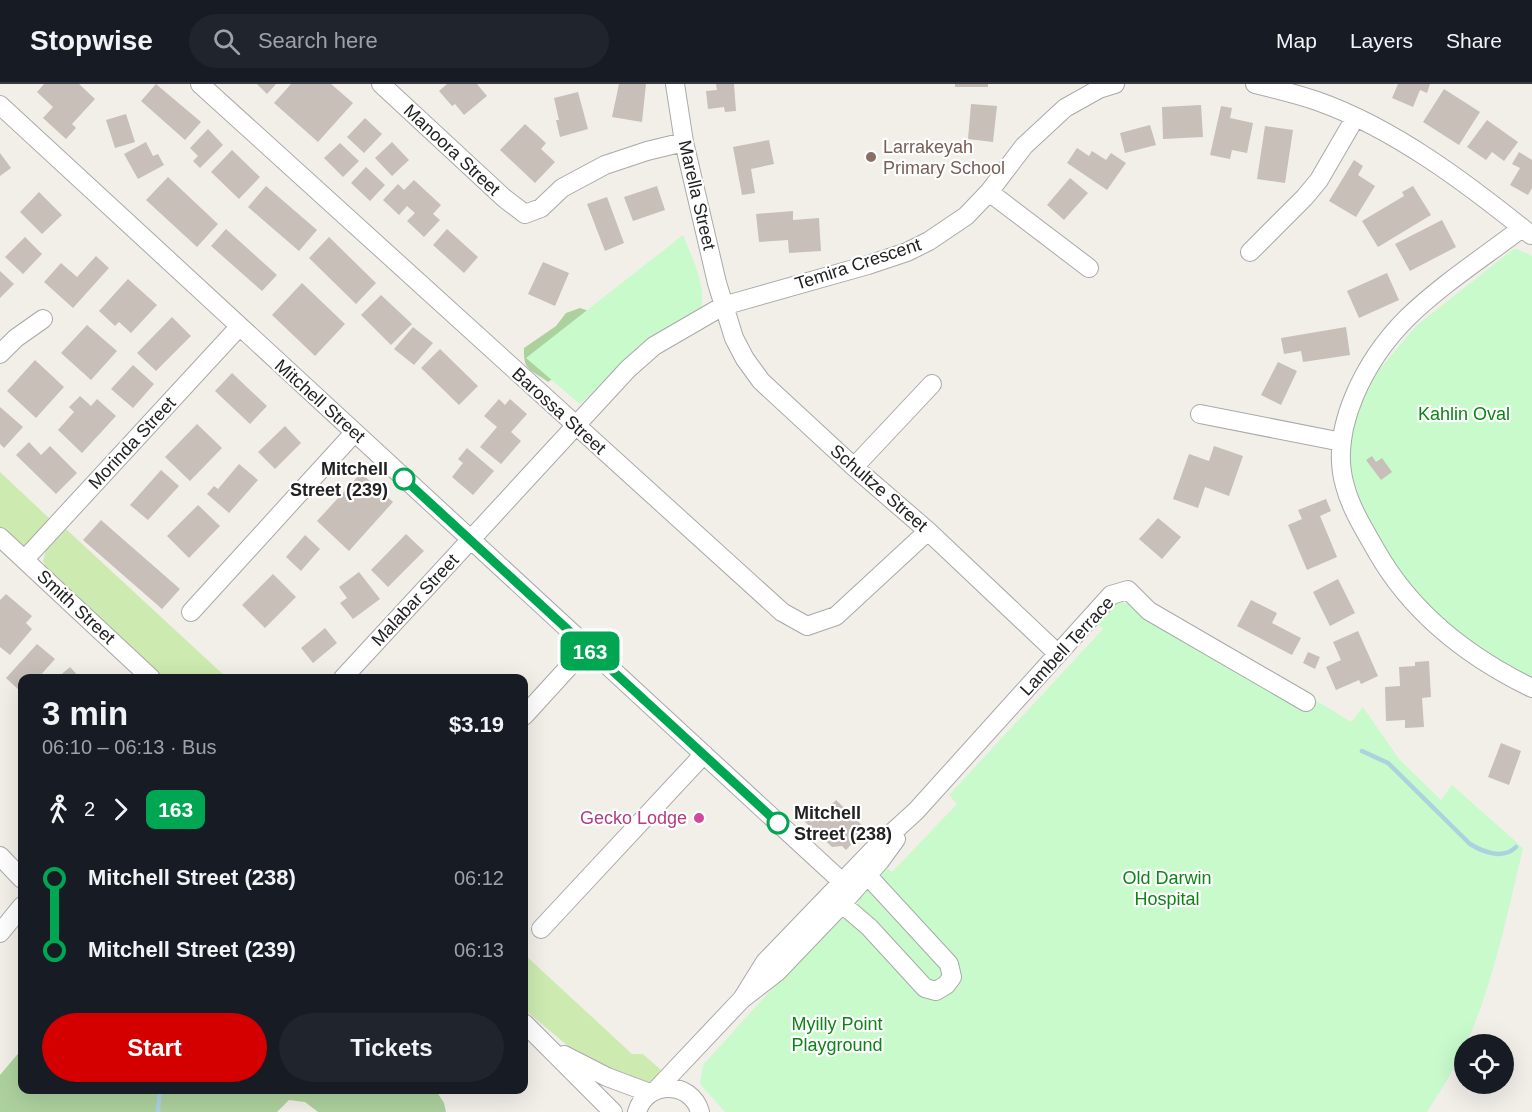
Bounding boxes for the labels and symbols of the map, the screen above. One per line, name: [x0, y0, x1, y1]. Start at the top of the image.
street label: Manoora Street: [400, 100, 504, 200]
place label: Larrakeyah Primary School: [883, 137, 1005, 178]
street label: Marella Street: [675, 138, 719, 252]
marker: Larrakeyah Primary School: [864, 150, 878, 164]
street label: Temira Crescent: [793, 234, 923, 294]
street label: Mitchell Street: [271, 355, 369, 447]
street label: Barossa Street: [508, 364, 610, 458]
street label: Morinda Street: [84, 393, 180, 493]
park label: Kahlin Oval: [1418, 404, 1510, 424]
street label: Schultze Street: [826, 440, 932, 536]
place label: Mitchell Street (239): [290, 459, 388, 500]
marker: Mitchell Street (239): [393, 468, 415, 490]
street label: Malabar Street: [367, 550, 463, 650]
street label: Smith Street: [33, 566, 119, 648]
street label: Lambell Terrace: [1016, 592, 1118, 700]
line badge: 163: [556, 632, 624, 670]
place label: Mitchell Street (238): [794, 803, 892, 844]
place label: Gecko Lodge: [580, 808, 687, 828]
marker: Gecko Lodge: [692, 811, 706, 825]
marker: Mitchell Street (238): [767, 812, 789, 834]
park label: Old Darwin Hospital: [1122, 868, 1212, 909]
park label: Myilly Point Playground: [791, 1014, 883, 1055]

